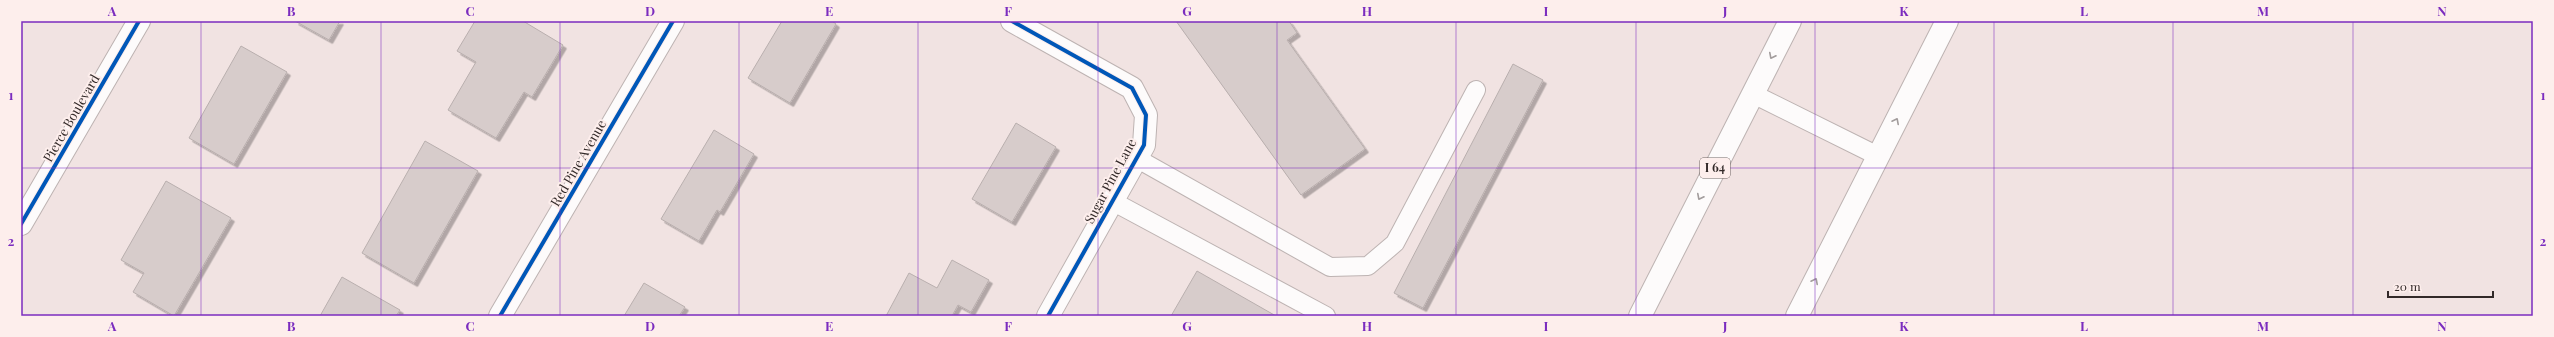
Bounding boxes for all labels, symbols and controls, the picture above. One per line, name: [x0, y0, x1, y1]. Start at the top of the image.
text: A: [107, 2, 117, 19]
text: B: [287, 2, 296, 19]
text: C: [465, 2, 475, 19]
text: D: [645, 2, 655, 19]
text: E: [825, 2, 833, 19]
text: F: [1004, 2, 1012, 19]
text: G: [1182, 2, 1192, 19]
text: H: [1362, 2, 1372, 19]
text: I: [1544, 2, 1549, 19]
text: J: [1722, 2, 1728, 19]
text: K: [1899, 2, 1909, 19]
text: L: [2080, 2, 2088, 19]
text: M: [2257, 2, 2269, 19]
text: N: [2437, 2, 2447, 19]
one-way arrow: [1769, 52, 1777, 59]
street label: Pierce Boulevard: [39, 71, 103, 165]
text: 1: [9, 86, 14, 103]
text: 1: [2541, 86, 2546, 103]
street label: Red Pine Avenue: [546, 116, 609, 209]
one-way arrow: [1891, 118, 1899, 125]
street label: Sugar Pine Lane: [1080, 135, 1139, 226]
road number: I 64: [1700, 158, 1730, 178]
one-way arrow: [1698, 192, 1705, 200]
text: 2: [8, 232, 15, 249]
text: 2: [2540, 232, 2547, 249]
scale bar: [2388, 273, 2493, 299]
one-way arrow: [1810, 278, 1818, 285]
text: 20 m: [2394, 278, 2421, 294]
text: A: [107, 317, 117, 334]
text: B: [287, 317, 296, 334]
text: C: [465, 317, 475, 334]
text: D: [645, 317, 655, 334]
text: E: [825, 317, 833, 334]
text: F: [1004, 317, 1012, 334]
text: G: [1182, 317, 1192, 334]
text: H: [1362, 317, 1372, 334]
text: I: [1544, 317, 1549, 334]
text: J: [1722, 317, 1728, 334]
text: K: [1899, 317, 1909, 334]
text: L: [2080, 317, 2088, 334]
text: M: [2257, 317, 2269, 334]
text: N: [2437, 317, 2447, 334]

